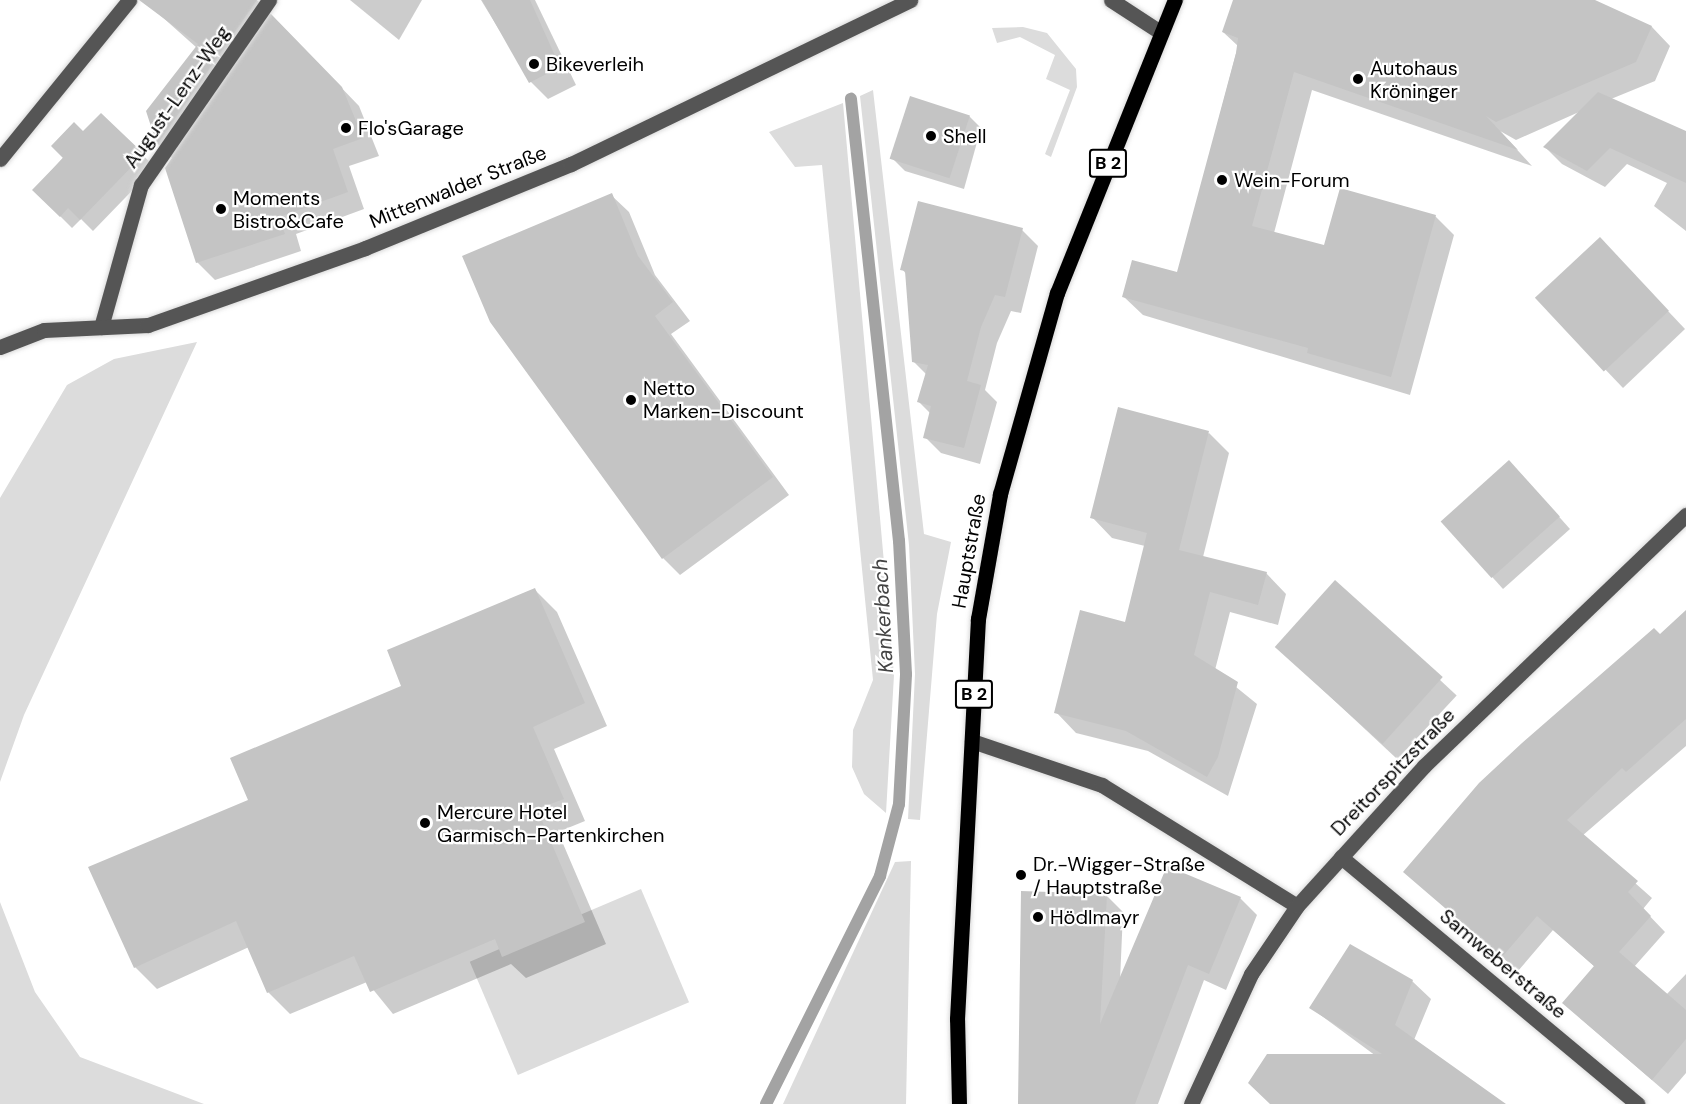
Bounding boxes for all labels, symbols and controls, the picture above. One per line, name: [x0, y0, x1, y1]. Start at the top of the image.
street label: August-Lenz-Weg: [119, 21, 235, 173]
place label: Bikeverleih: [546, 52, 644, 76]
place label: Autohaus Kröninger: [1370, 56, 1458, 103]
marker: Bikeverleih: [527, 57, 541, 71]
marker: Autohaus Kröninger: [1351, 72, 1365, 86]
place label: Flo'sGarage: [358, 116, 464, 140]
marker: Flo'sGarage: [339, 121, 353, 135]
place label: Shell: [943, 124, 986, 148]
marker: Shell: [924, 129, 938, 143]
street label: Mittenwalder Straße: [366, 141, 550, 233]
road number: B 2: [1088, 148, 1128, 178]
place label: Wein-Forum: [1234, 168, 1350, 192]
marker: Wein-Forum: [1215, 173, 1229, 187]
place label: Moments Bistro&Cafe: [233, 186, 344, 233]
marker: Moments Bistro&Cafe: [214, 202, 228, 216]
place label: Netto Marken-Discount: [643, 376, 804, 423]
marker: Netto Marken-Discount: [624, 393, 638, 407]
street label: Hauptstraße: [947, 492, 991, 610]
water label: Kankerbach: [867, 558, 899, 674]
road number: B 2: [954, 679, 994, 709]
street label: Dreitorspitzstraße: [1326, 703, 1460, 841]
place label: Mercure Hotel Garmisch-Partenkirchen: [437, 800, 664, 847]
marker: Mercure Hotel Garmisch-Partenkirchen: [418, 816, 432, 830]
place label: Dr.-Wigger-Straße / Hauptstraße: [1033, 852, 1205, 899]
marker: Dr.-Wigger-Straße / Hauptstraße: [1014, 868, 1028, 882]
street label: Samweberstraße: [1435, 904, 1571, 1024]
place label: Hödlmayr: [1050, 905, 1139, 929]
marker: Hödlmayr: [1031, 910, 1045, 924]

